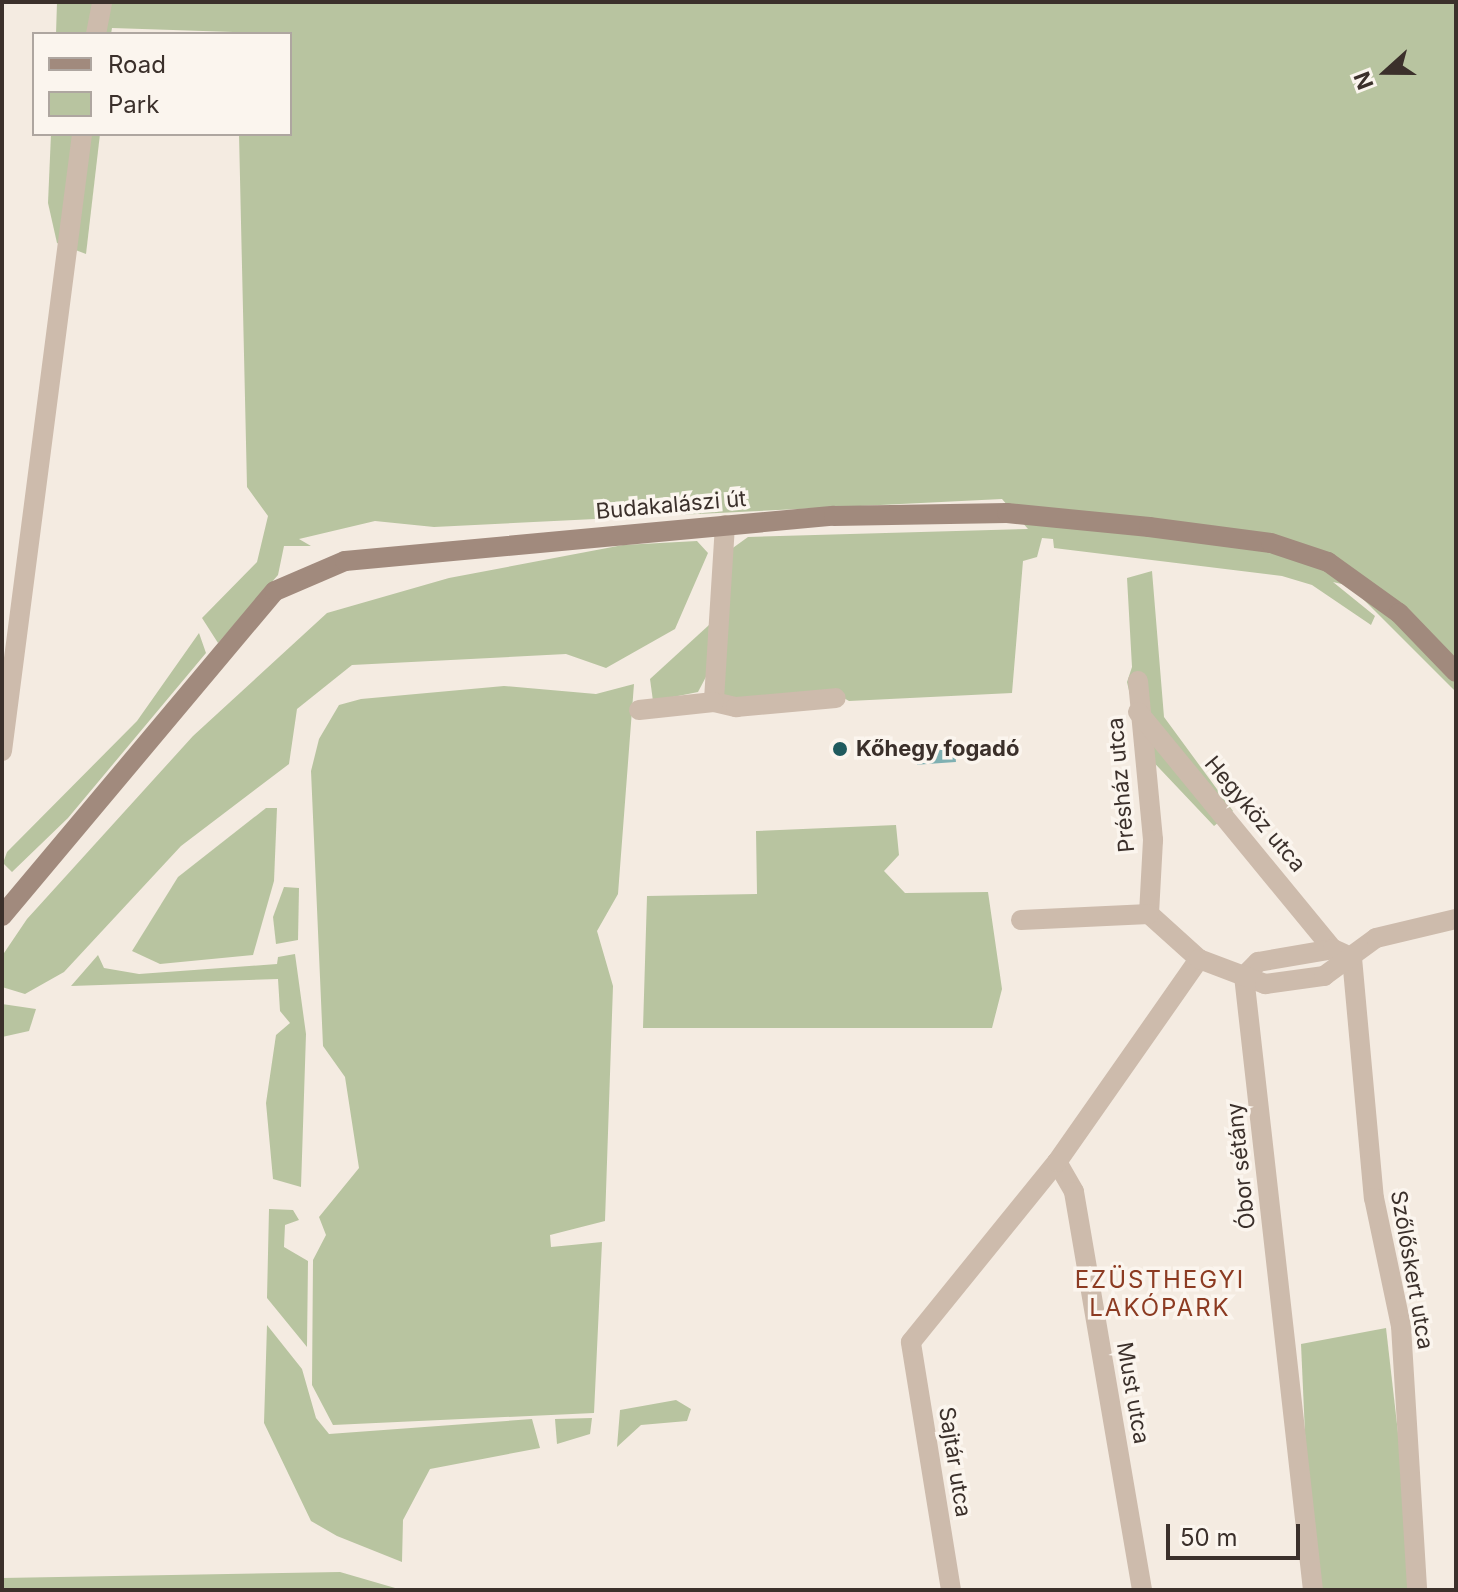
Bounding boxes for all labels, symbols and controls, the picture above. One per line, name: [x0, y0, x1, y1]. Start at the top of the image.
legend: [32, 32, 292, 136]
north arrow: [1346, 32, 1426, 112]
text: Road: [108, 50, 166, 79]
text: N: [1348, 68, 1379, 93]
text: Park: [108, 90, 159, 119]
street label: Budakalászi út: [595, 485, 747, 525]
street label: Présház utca: [1102, 716, 1140, 854]
place label: Kőhegy fogadó: [856, 736, 1019, 762]
marker: Kőhegy fogadó: [831, 740, 849, 758]
street label: Hegyköz utca: [1199, 751, 1311, 877]
street label: Óbor sétány: [1221, 1101, 1261, 1231]
street label: Szőlőskert utca: [1385, 1189, 1439, 1351]
district label: EZÜSTHEGYI LAKÓPARK: [1075, 1266, 1245, 1322]
street label: Must utca: [1111, 1340, 1155, 1446]
street label: Sajtár utca: [933, 1405, 977, 1519]
scale bar: [1170, 1508, 1304, 1558]
text: 50 m: [1180, 1523, 1238, 1552]

